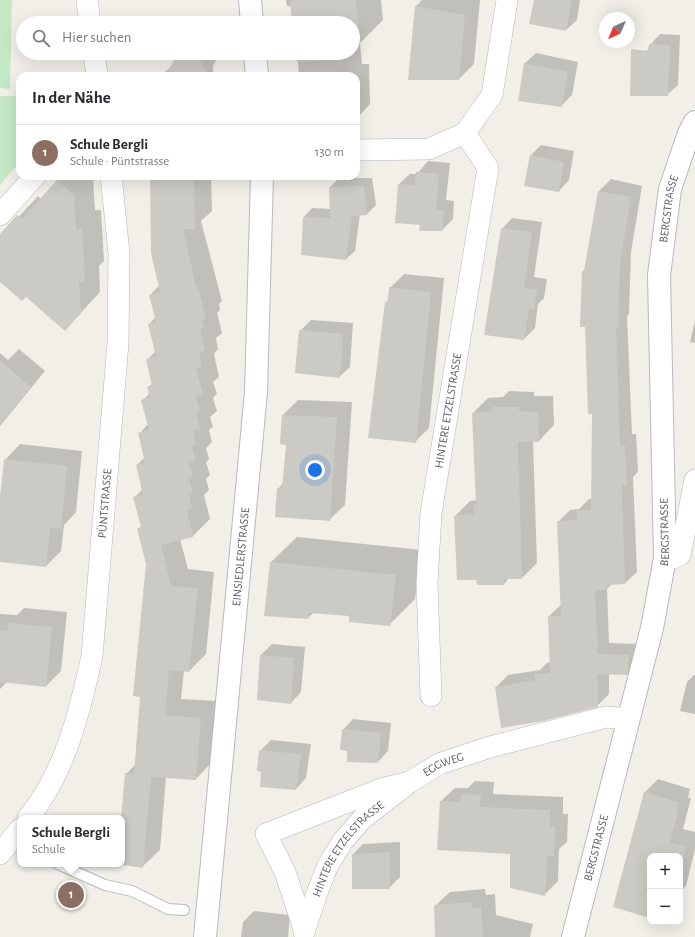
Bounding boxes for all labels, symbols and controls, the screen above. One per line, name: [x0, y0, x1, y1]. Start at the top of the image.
north arrow: [599, 12, 635, 48]
search box: [16, 16, 360, 60]
icon: search: [30, 27, 52, 49]
text: Hier suchen: [62, 30, 132, 45]
text: In der Nähe: [32, 89, 111, 106]
text: Schule Bergli: [70, 137, 148, 152]
text: 1: [43, 146, 47, 159]
text: 130 m: [315, 146, 344, 159]
text: Schule · Püntstrasse: [70, 155, 169, 168]
street label: BERGSTRASSE: [657, 173, 680, 243]
street label: HINTERE ETZELSTRASSE: [433, 352, 463, 469]
your location: [305, 460, 325, 480]
street label: PÜNTSTRASSE: [95, 468, 114, 539]
street label: BERGSTRASSE: [658, 498, 671, 567]
street label: EINSIEDLERSTRASSE: [230, 506, 251, 607]
street label: EGGWEG: [421, 750, 465, 778]
street label: HINTERE ETZELSTRASSE: [310, 798, 386, 898]
street label: BERGSTRASSE: [582, 813, 610, 882]
popup: [17, 815, 125, 867]
text: Schule Bergli: [32, 825, 110, 840]
text: Schule: [32, 843, 65, 856]
map controls: [647, 853, 683, 925]
button: +: [647, 853, 683, 889]
pin: 1: [58, 880, 84, 910]
button: −: [647, 889, 683, 925]

